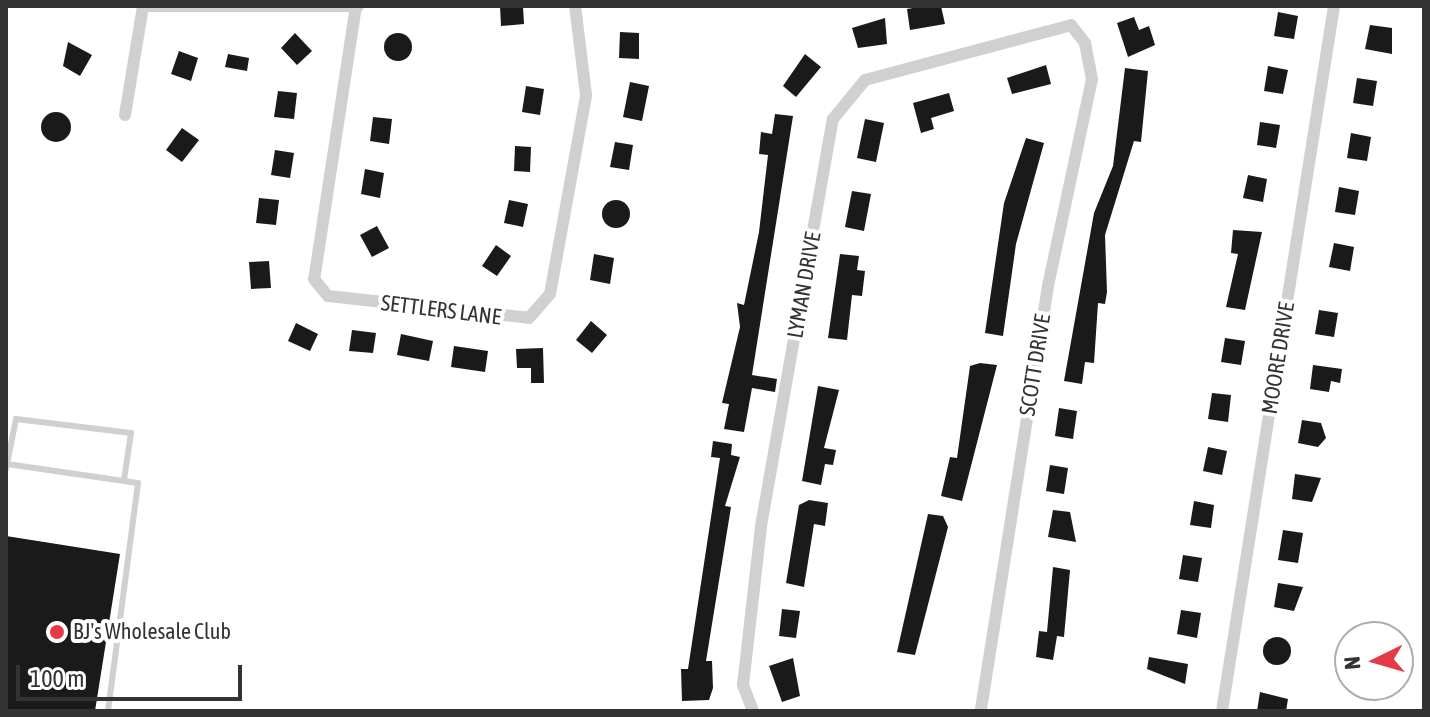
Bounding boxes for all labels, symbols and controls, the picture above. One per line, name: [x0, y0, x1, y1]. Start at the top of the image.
street label: LYMAN DRIVE: [782, 230, 826, 340]
street label: SETTLERS LANE: [379, 290, 503, 330]
street label: MOORE DRIVE: [1256, 300, 1300, 416]
street label: SCOTT DRIVE: [1014, 312, 1056, 418]
place label: BJ's Wholesale Club: [73, 619, 231, 645]
north arrow: [1334, 621, 1414, 701]
marker: BJ's Wholesale Club: [48, 623, 66, 641]
scale bar: [20, 649, 246, 699]
text: N: [1339, 655, 1366, 671]
text: 100 m: [30, 665, 84, 692]

